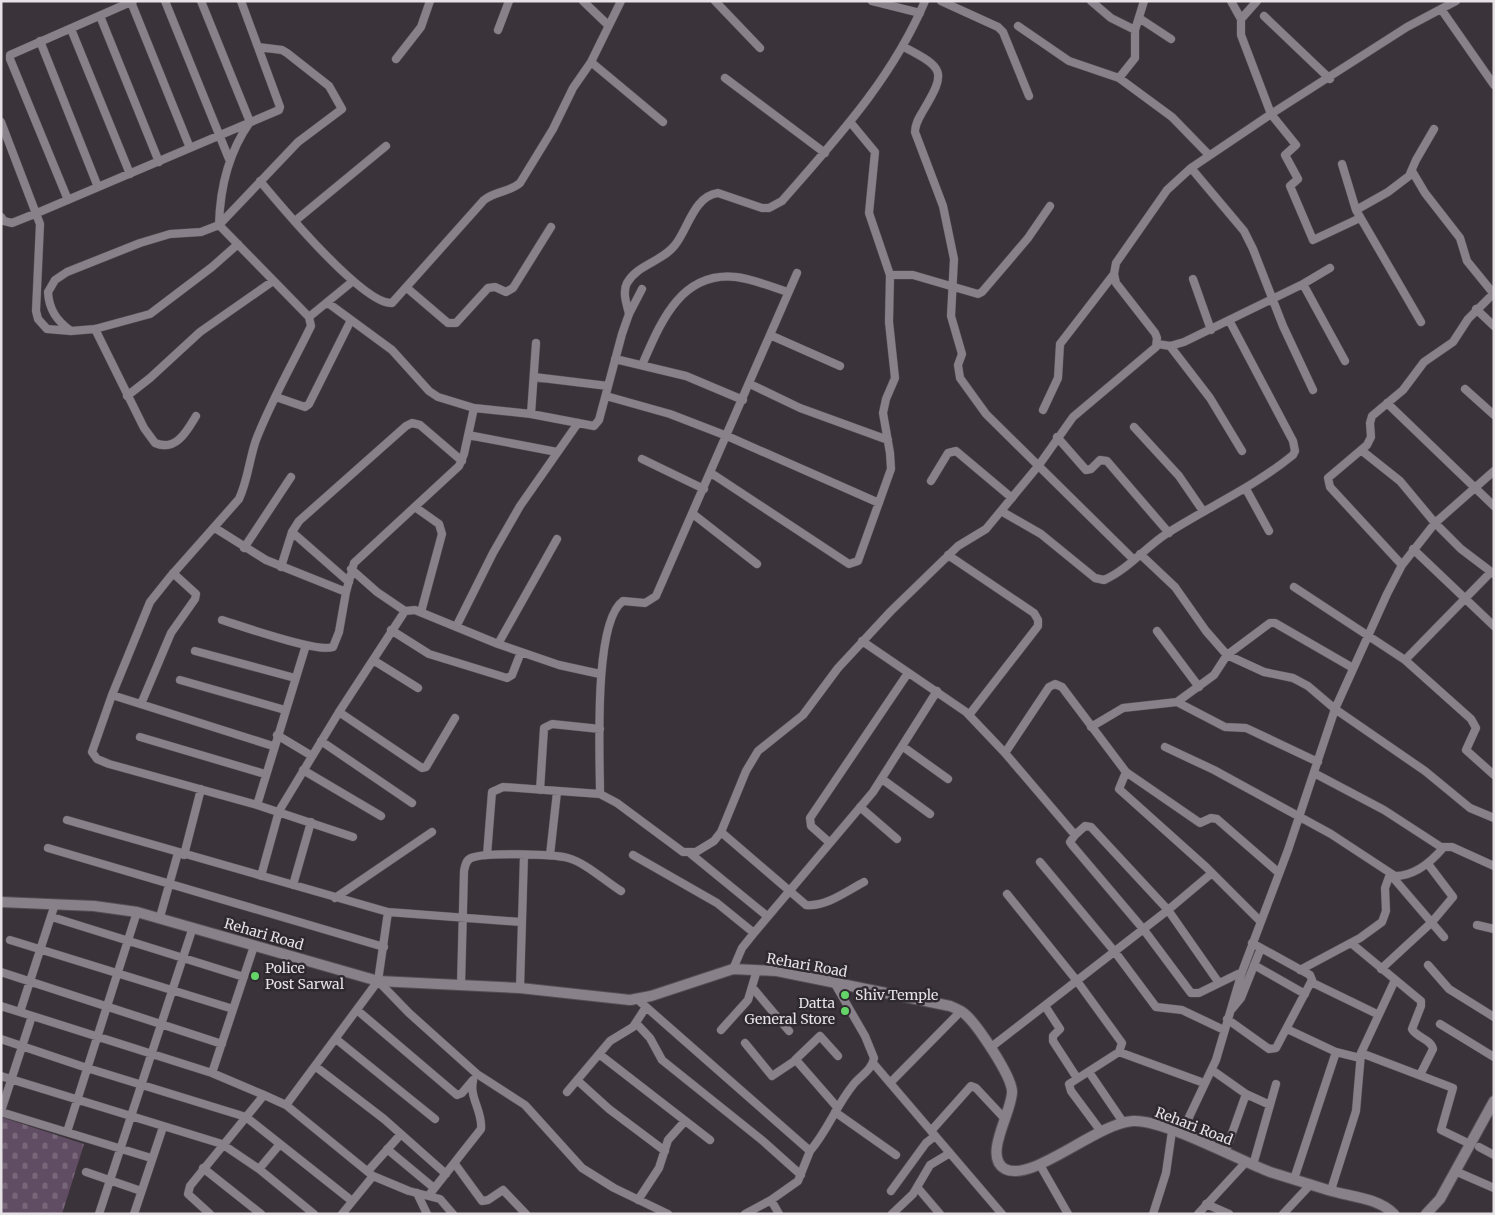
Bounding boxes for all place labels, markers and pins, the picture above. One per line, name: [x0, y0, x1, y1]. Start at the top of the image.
place label: Police Post Sarwal: [265, 959, 345, 993]
marker: Police Post Sarwal: [249, 970, 261, 982]
place label: Shiv Temple: [855, 986, 938, 1004]
marker: Shiv Temple: [839, 989, 851, 1001]
place label: Datta General Store: [744, 994, 835, 1028]
marker: Datta General Store: [839, 1005, 851, 1017]

